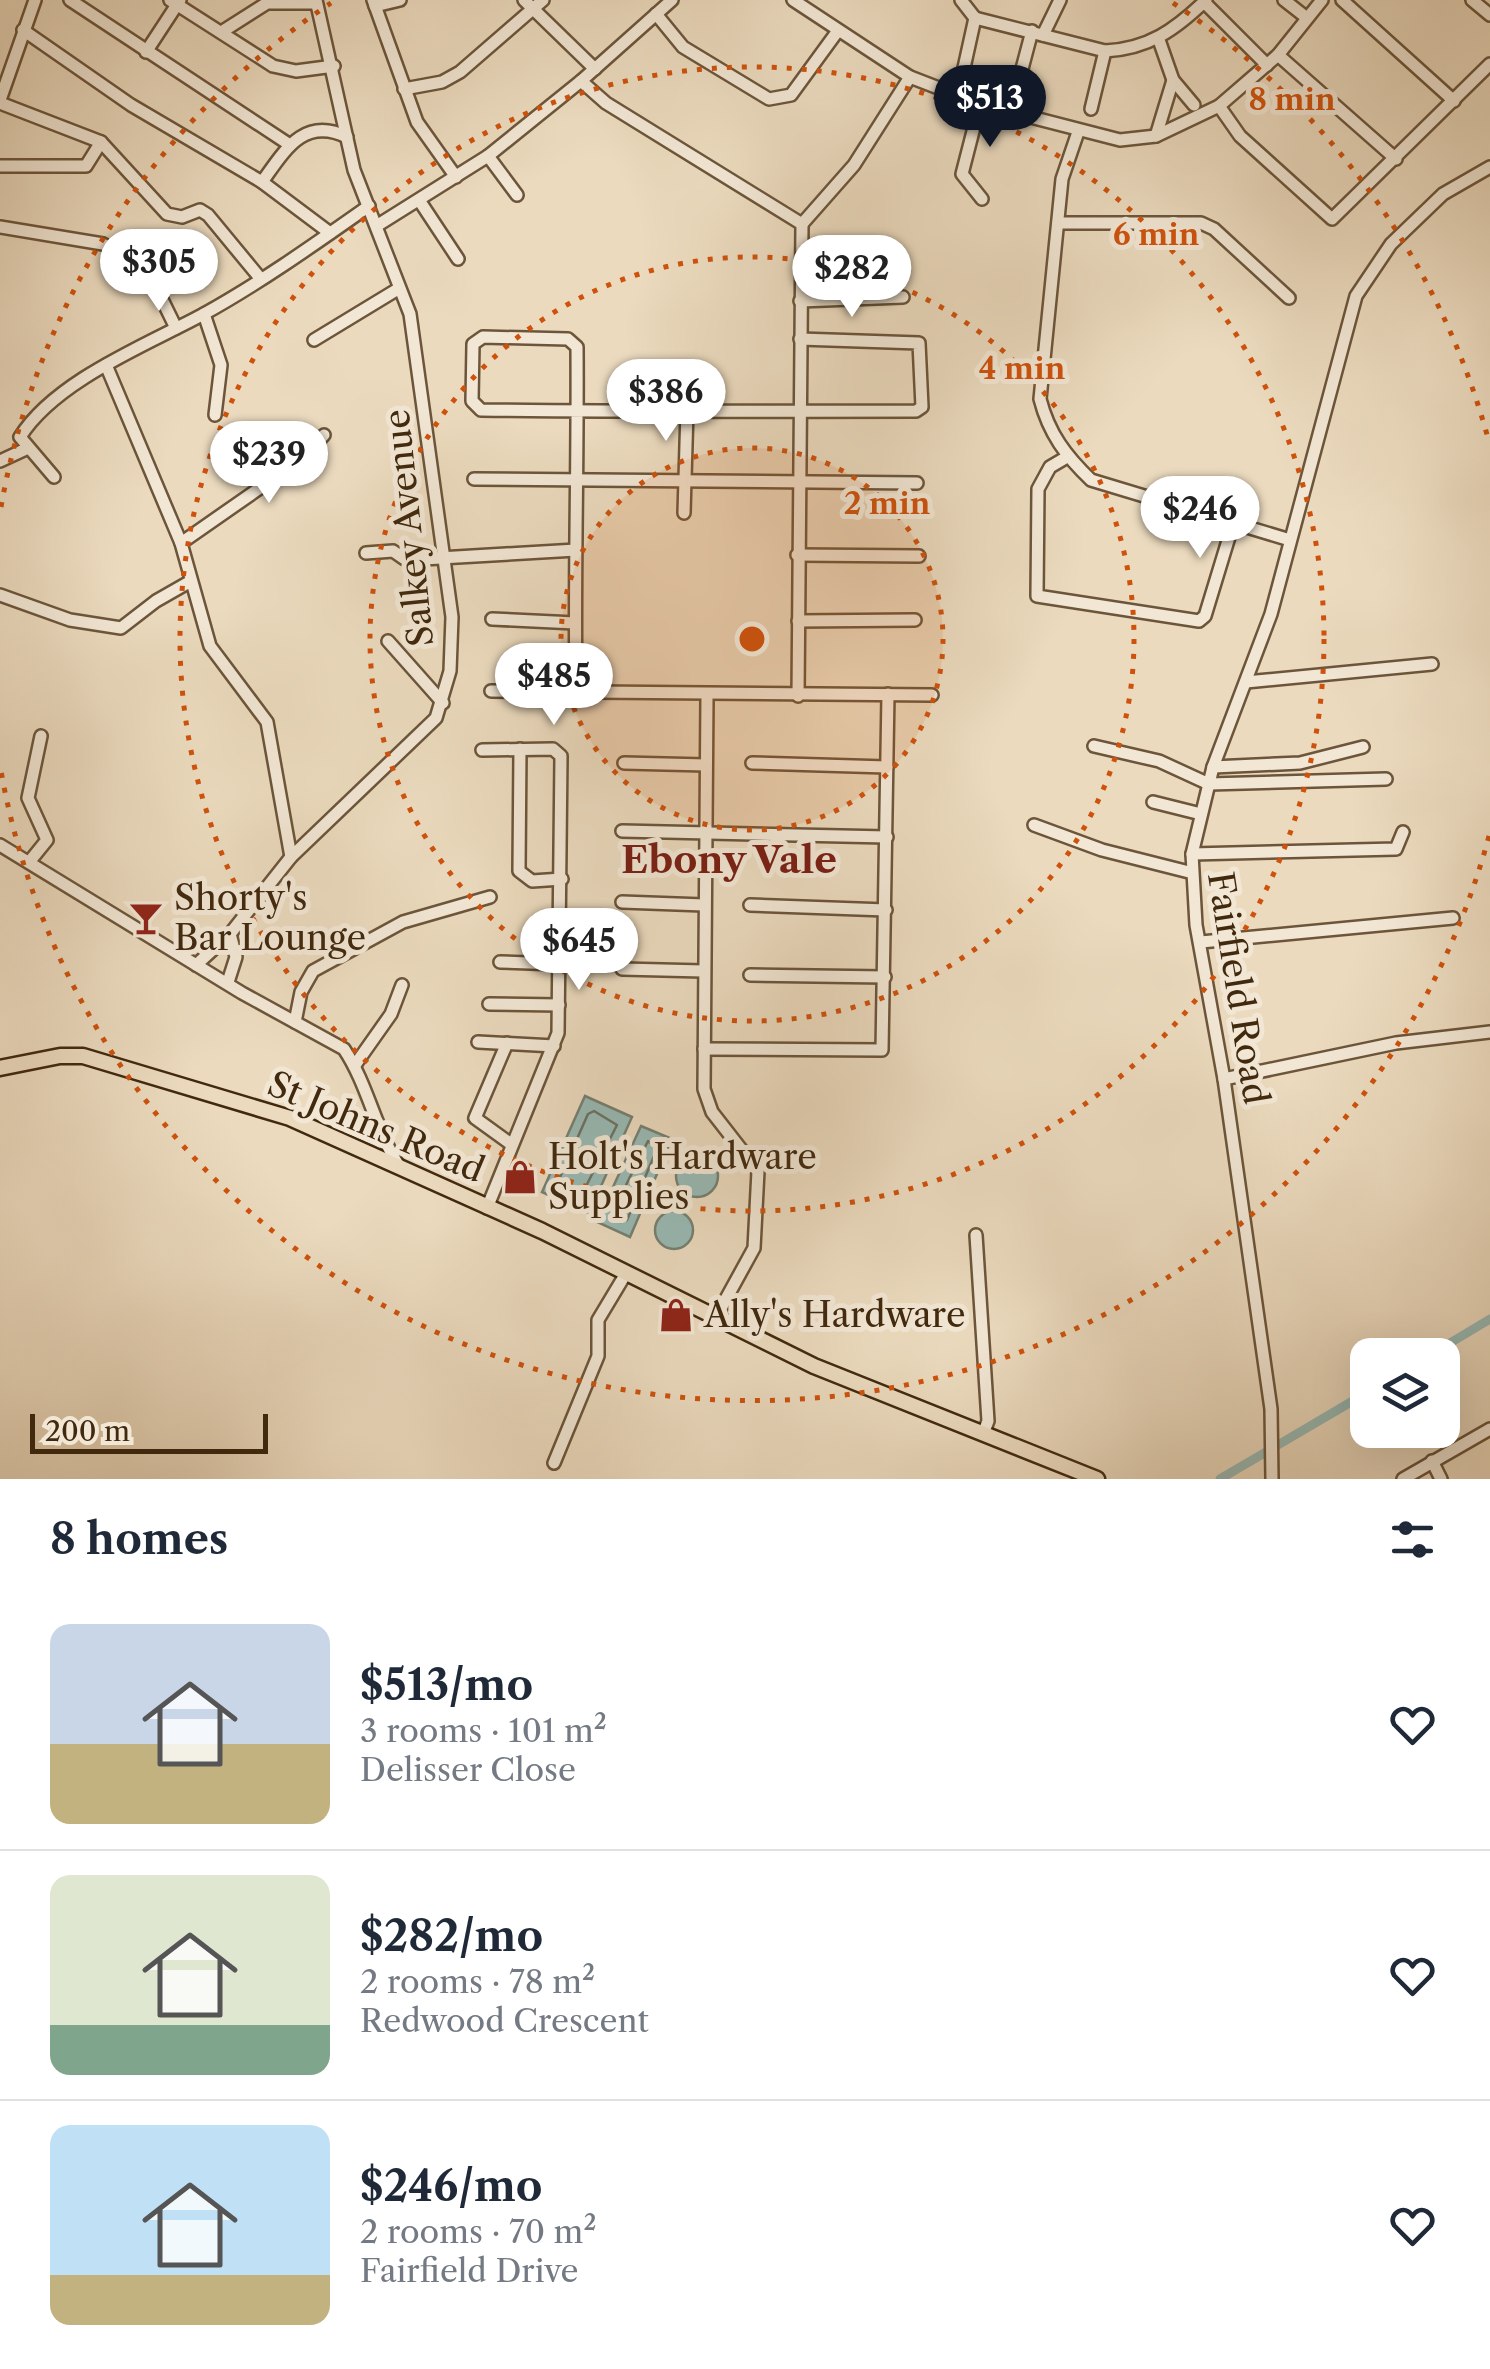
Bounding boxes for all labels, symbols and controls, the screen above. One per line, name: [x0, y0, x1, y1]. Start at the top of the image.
pin: $513: [931, 65, 1049, 150]
text: $513: [956, 78, 1024, 117]
text: 8 min: [1248, 81, 1336, 118]
text: 6 min: [1113, 216, 1200, 253]
pin: $305: [100, 229, 218, 314]
pin: $282: [793, 235, 911, 320]
text: $305: [122, 242, 196, 281]
text: $282: [814, 248, 890, 287]
text: 4 min: [979, 350, 1066, 387]
pin: $386: [607, 359, 725, 444]
text: $386: [629, 372, 703, 411]
street label: Salkey Avenue: [375, 407, 442, 649]
pin: $239: [210, 421, 328, 506]
text: $239: [232, 434, 306, 473]
pin: $246: [1141, 476, 1259, 561]
text: 2 min: [844, 485, 931, 522]
text: $246: [1163, 489, 1237, 528]
centre of rings: [734, 621, 770, 657]
pin: $485: [495, 643, 613, 728]
text: $485: [517, 656, 591, 695]
district label: Ebony Vale: [621, 836, 837, 883]
street label: Fairfield Road: [1199, 869, 1278, 1107]
place label: Shorty's Bar Lounge: [174, 876, 366, 959]
bar icon: Shorty's Bar Lounge: [127, 899, 165, 937]
pin: $645: [520, 908, 638, 993]
text: $645: [542, 921, 616, 960]
street label: St Johns Road: [261, 1062, 491, 1191]
place label: Holt's Hardware Supplies: [548, 1135, 817, 1218]
shop icon: Holt's Hardware Supplies: [501, 1158, 539, 1196]
place label: Ally's Hardware: [703, 1293, 966, 1336]
shop icon: Ally's Hardware: [657, 1296, 695, 1334]
map controls: [1350, 1338, 1460, 1448]
button: layers: [1350, 1338, 1460, 1448]
scale bar: [30, 1409, 268, 1454]
text: 200 m: [45, 1414, 130, 1448]
icon: filters: [1385, 1512, 1440, 1567]
text: 8 homes: [50, 1513, 228, 1565]
text: $513/mo: [360, 1659, 533, 1711]
icon: home: [130, 1664, 250, 1784]
icon: heart: [1385, 1697, 1440, 1752]
text: 3 rooms · 101 m²: [360, 1711, 607, 1750]
text: Delisser Close: [360, 1750, 576, 1789]
text: $282/mo: [360, 1910, 543, 1962]
icon: home: [130, 1915, 250, 2035]
icon: heart: [1385, 1948, 1440, 2003]
text: 2 rooms · 78 m²: [360, 1962, 595, 2001]
text: Redwood Crescent: [360, 2001, 649, 2040]
text: $246/mo: [360, 2160, 543, 2212]
icon: home: [130, 2165, 250, 2285]
icon: heart: [1385, 2198, 1440, 2253]
text: 2 rooms · 70 m²: [360, 2212, 596, 2251]
text: Fairfield Drive: [360, 2251, 579, 2290]

